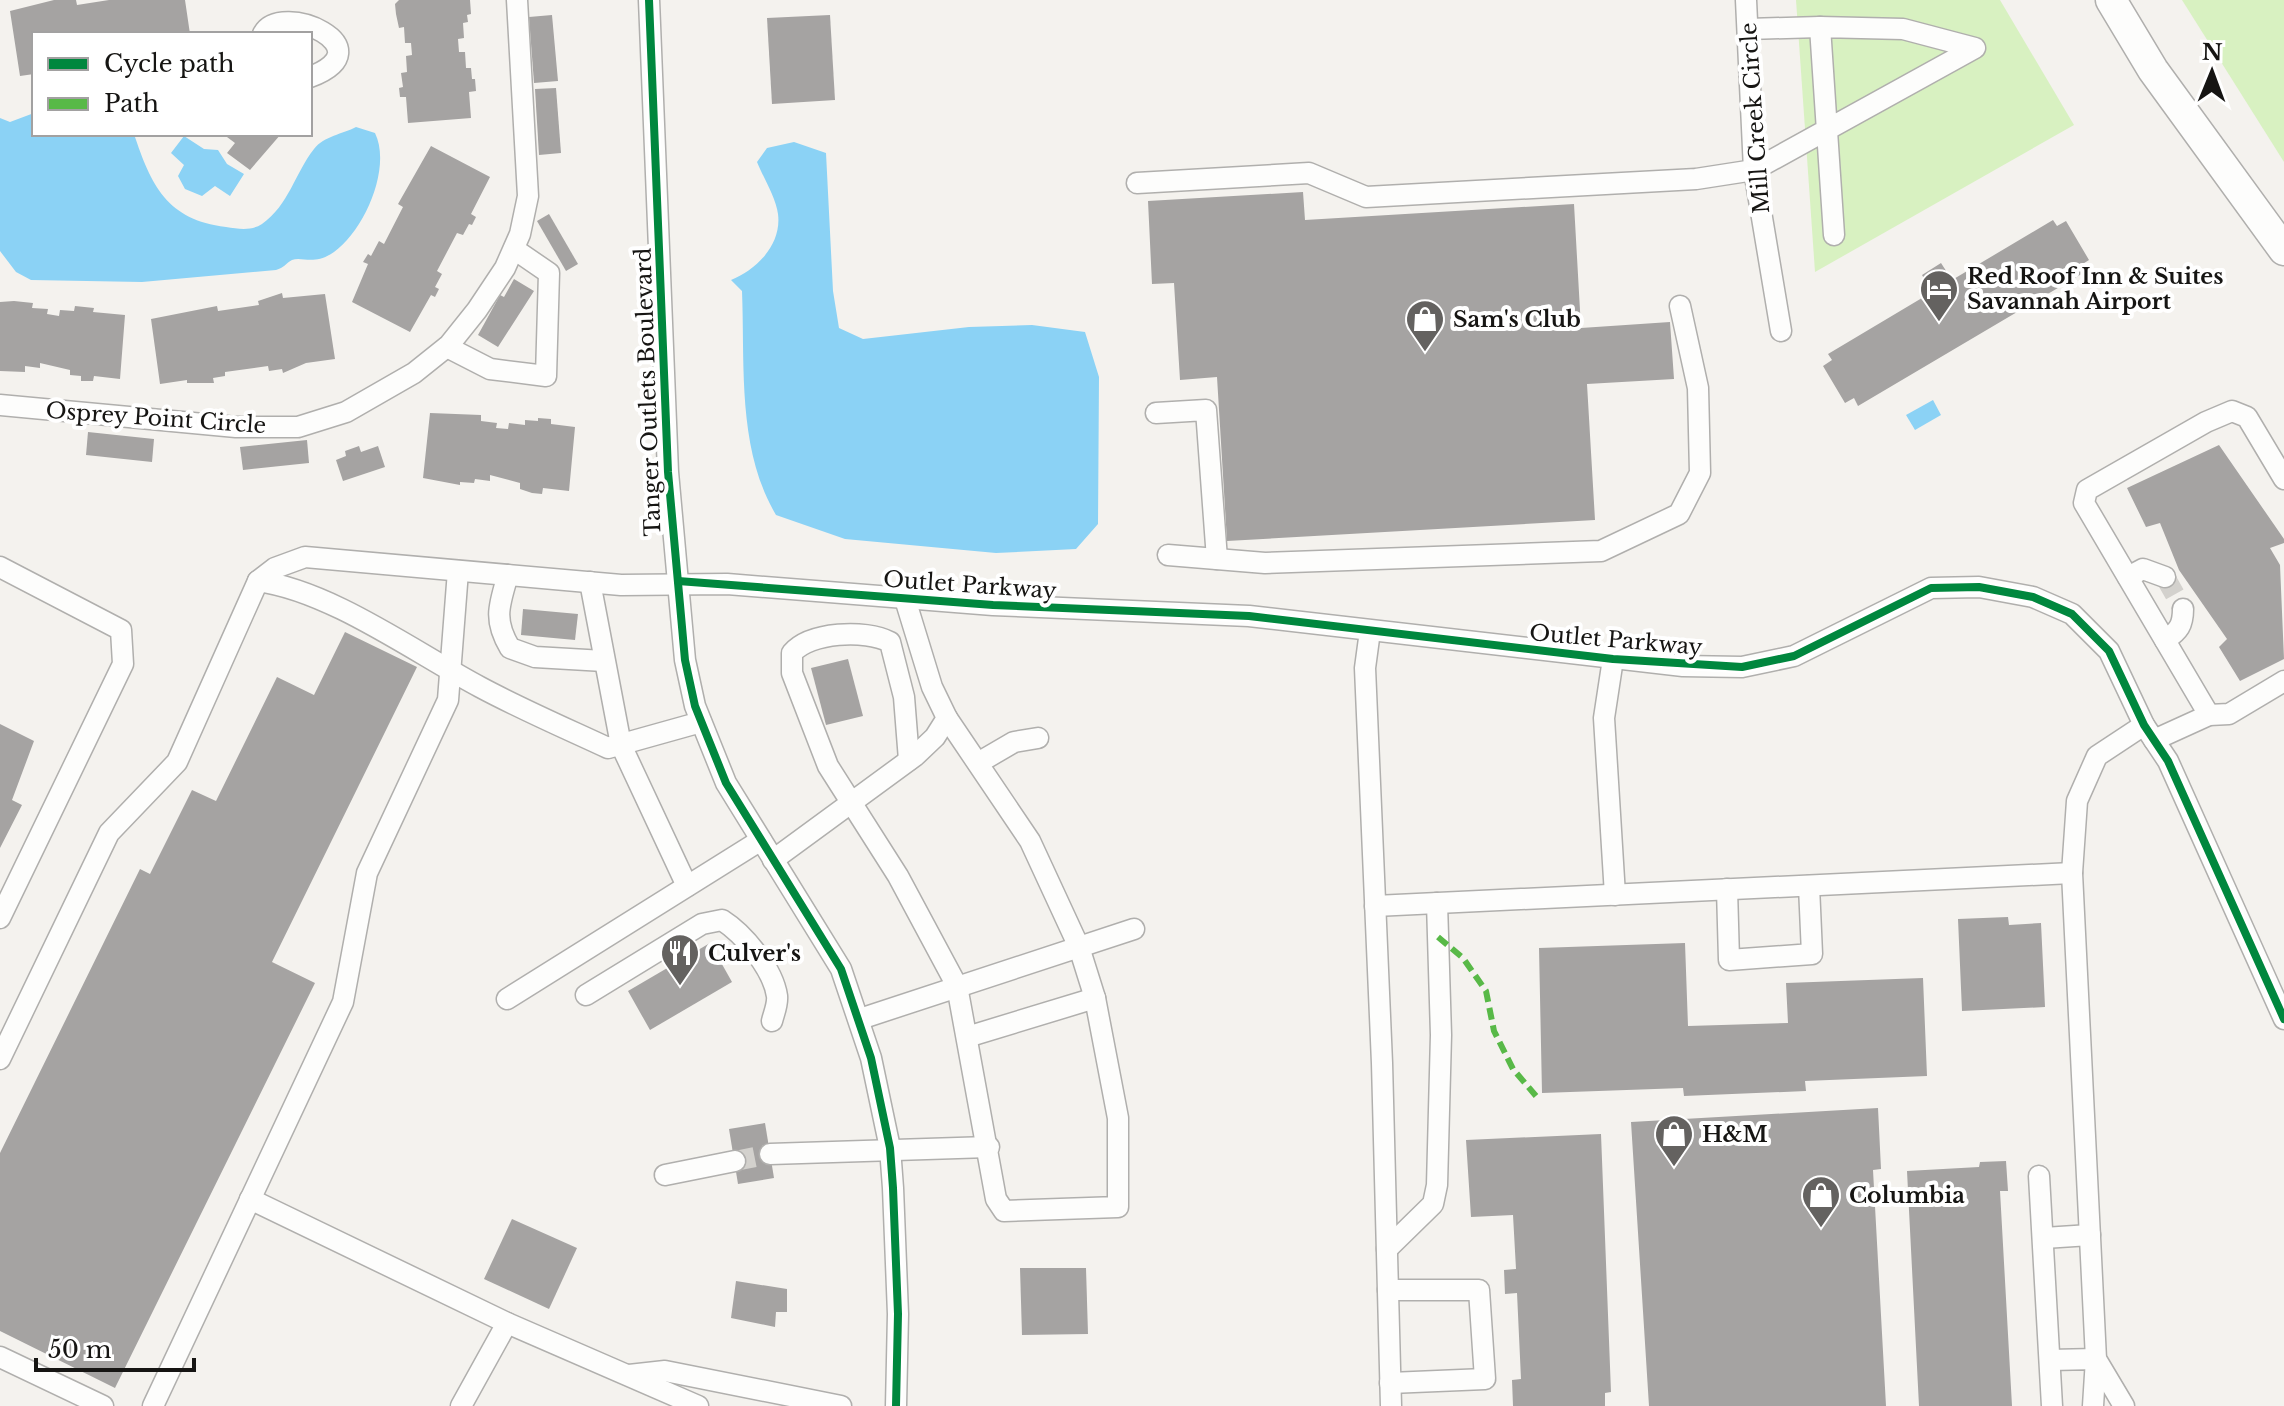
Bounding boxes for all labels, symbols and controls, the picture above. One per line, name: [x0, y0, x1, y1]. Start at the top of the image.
street label: Mill Creek Circle: [1735, 21, 1775, 215]
legend: [32, 32, 312, 136]
north arrow: [2172, 32, 2252, 112]
text: N: [2202, 39, 2223, 66]
text: Cycle path: [104, 49, 235, 78]
text: Path: [104, 89, 159, 118]
street label: Tanger Outlets Boulevard: [629, 247, 667, 537]
place label: Red Roof Inn & Suites Savannah Airport: [1967, 263, 2223, 315]
hotel icon: Red Roof Inn & Suites Savannah Airport: [1918, 268, 1960, 323]
shop icon: Sam's Club: [1404, 298, 1446, 353]
place label: Sam's Club: [1453, 306, 1581, 333]
street label: Osprey Point Circle: [45, 397, 267, 439]
street label: Outlet Parkway: [882, 565, 1058, 605]
street label: Outlet Parkway: [1528, 619, 1704, 661]
restaurant icon: Culver's: [659, 932, 701, 987]
place label: Culver's: [708, 940, 801, 967]
shop icon: H&M: [1653, 1113, 1695, 1168]
place label: H&M: [1702, 1121, 1768, 1148]
shop icon: Columbia: [1800, 1174, 1842, 1229]
place label: Columbia: [1849, 1182, 1965, 1209]
scale bar: [36, 1322, 194, 1372]
text: 50 m: [48, 1335, 112, 1364]

